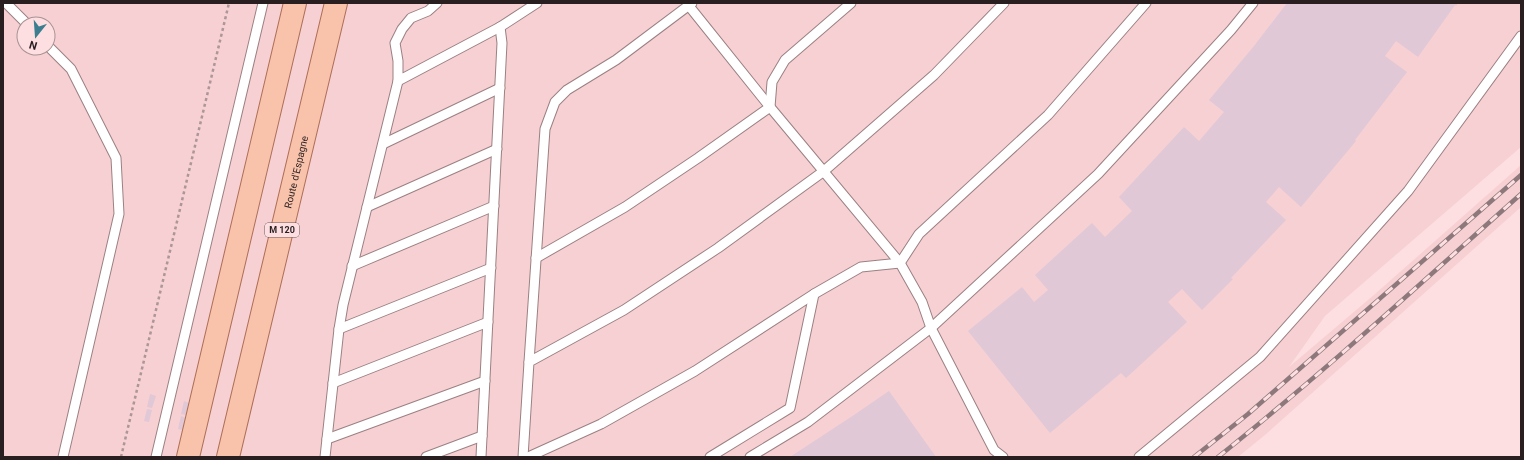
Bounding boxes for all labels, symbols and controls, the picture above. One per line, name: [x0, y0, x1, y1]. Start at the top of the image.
north arrow: [16, 16, 56, 56]
text: N: [27, 38, 39, 52]
street label: Route d'Espagne: [282, 135, 310, 209]
road number: M 120: [265, 223, 299, 237]

